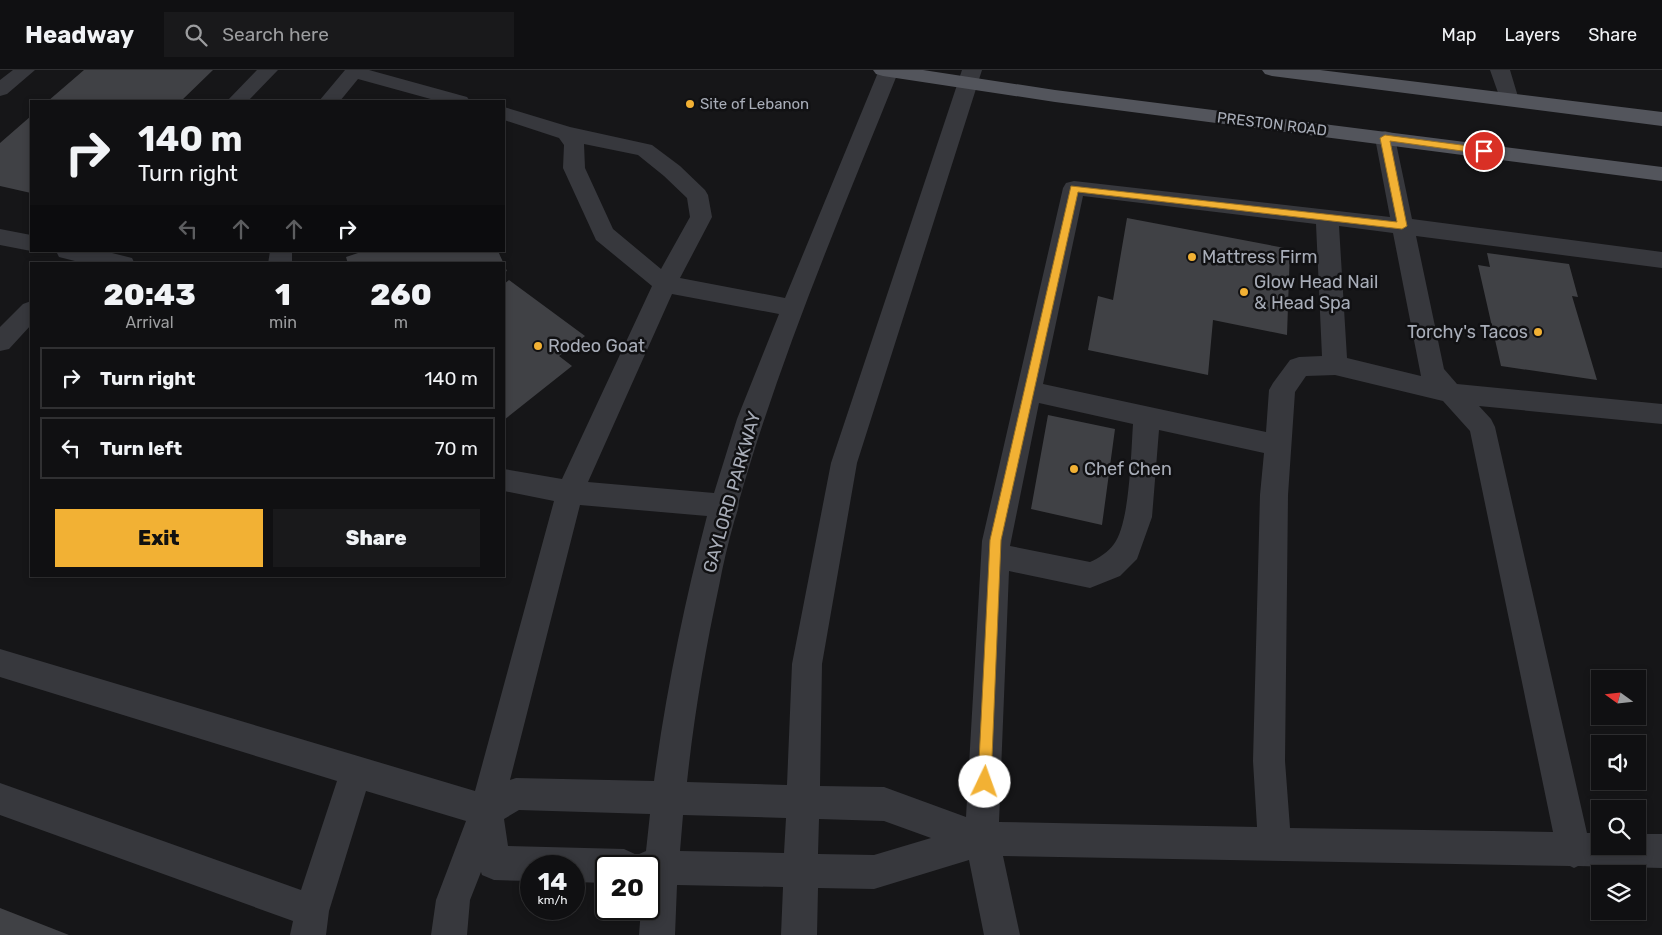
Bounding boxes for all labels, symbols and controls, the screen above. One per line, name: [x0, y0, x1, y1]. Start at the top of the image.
search box: [164, 12, 514, 57]
text: Headway: [25, 21, 134, 49]
icon: search: [182, 21, 210, 49]
text: Search here: [222, 23, 329, 46]
text: Map: [1442, 24, 1477, 46]
text: Layers: [1505, 24, 1560, 46]
text: Share: [1588, 24, 1637, 46]
place label: Site of Lebanon: [700, 95, 809, 113]
marker: Site of Lebanon: [684, 98, 696, 110]
street label: PRESTON ROAD: [1216, 108, 1328, 140]
text: 140 m: [138, 118, 243, 160]
icon: right: [55, 120, 120, 185]
pin: [1463, 130, 1505, 172]
icon: arrive: [1470, 137, 1498, 165]
text: Turn right: [138, 160, 238, 187]
icon: left: [174, 215, 202, 243]
icon: ahead: [227, 215, 255, 243]
icon: ahead: [280, 215, 308, 243]
icon: right: [333, 215, 361, 243]
place label: Mattress Firm: [1202, 246, 1317, 268]
marker: Mattress Firm: [1186, 251, 1198, 263]
place label: Glow Head Nail & Head Spa: [1254, 271, 1378, 314]
text: 20:43: [103, 277, 196, 313]
text: 1: [275, 277, 291, 313]
text: 260: [370, 277, 432, 313]
marker: Glow Head Nail & Head Spa: [1238, 286, 1250, 298]
text: Arrival: [126, 313, 174, 332]
text: min: [269, 313, 297, 332]
text: m: [394, 313, 408, 332]
place label: Torchy's Tacos: [1407, 321, 1528, 343]
marker: Torchy's Tacos: [1532, 326, 1544, 338]
place label: Rodeo Goat: [548, 335, 645, 357]
marker: Rodeo Goat: [532, 340, 544, 352]
icon: right: [57, 364, 85, 392]
text: Turn right: [100, 367, 195, 390]
text: 140 m: [424, 367, 478, 390]
street label: GAYLORD PARKWAY: [698, 408, 766, 575]
icon: left: [57, 434, 85, 462]
text: Turn left: [100, 437, 182, 460]
text: 70 m: [435, 437, 478, 460]
place label: Chef Chen: [1084, 458, 1172, 480]
marker: Chef Chen: [1068, 463, 1080, 475]
button: Exit: [55, 509, 263, 567]
button: Share: [273, 509, 480, 567]
north arrow: [1591, 670, 1646, 725]
map controls: [1591, 670, 1646, 920]
button: sound: [1591, 735, 1646, 790]
position arrow: [958, 755, 1010, 807]
button: search: [1591, 800, 1646, 855]
speed limit sign: 20: [595, 855, 660, 920]
button: layers: [1591, 865, 1646, 920]
text: 14: [538, 867, 567, 896]
text: km/h: [538, 893, 567, 907]

